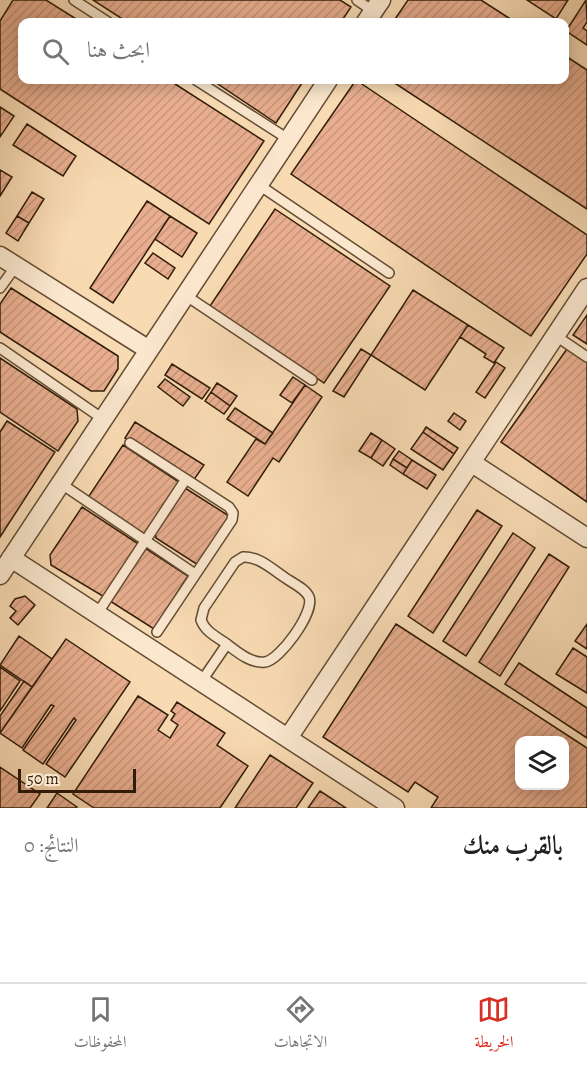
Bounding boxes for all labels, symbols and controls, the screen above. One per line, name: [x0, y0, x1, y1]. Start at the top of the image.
search box: [18, 18, 569, 84]
icon: search: [39, 35, 72, 68]
text: ابحث هنا: [87, 35, 150, 65]
map controls: [515, 736, 569, 790]
button: layers: [515, 736, 569, 790]
scale bar: [18, 766, 136, 794]
text: 50 m: [27, 768, 59, 790]
text: بالقرب منك: [462, 828, 563, 863]
text: النتائج: 0: [24, 832, 79, 859]
tab: المحفوظات: [74, 993, 126, 1057]
tab: الاتجاهات: [274, 993, 327, 1057]
tab: الخريطة: [474, 993, 513, 1057]

